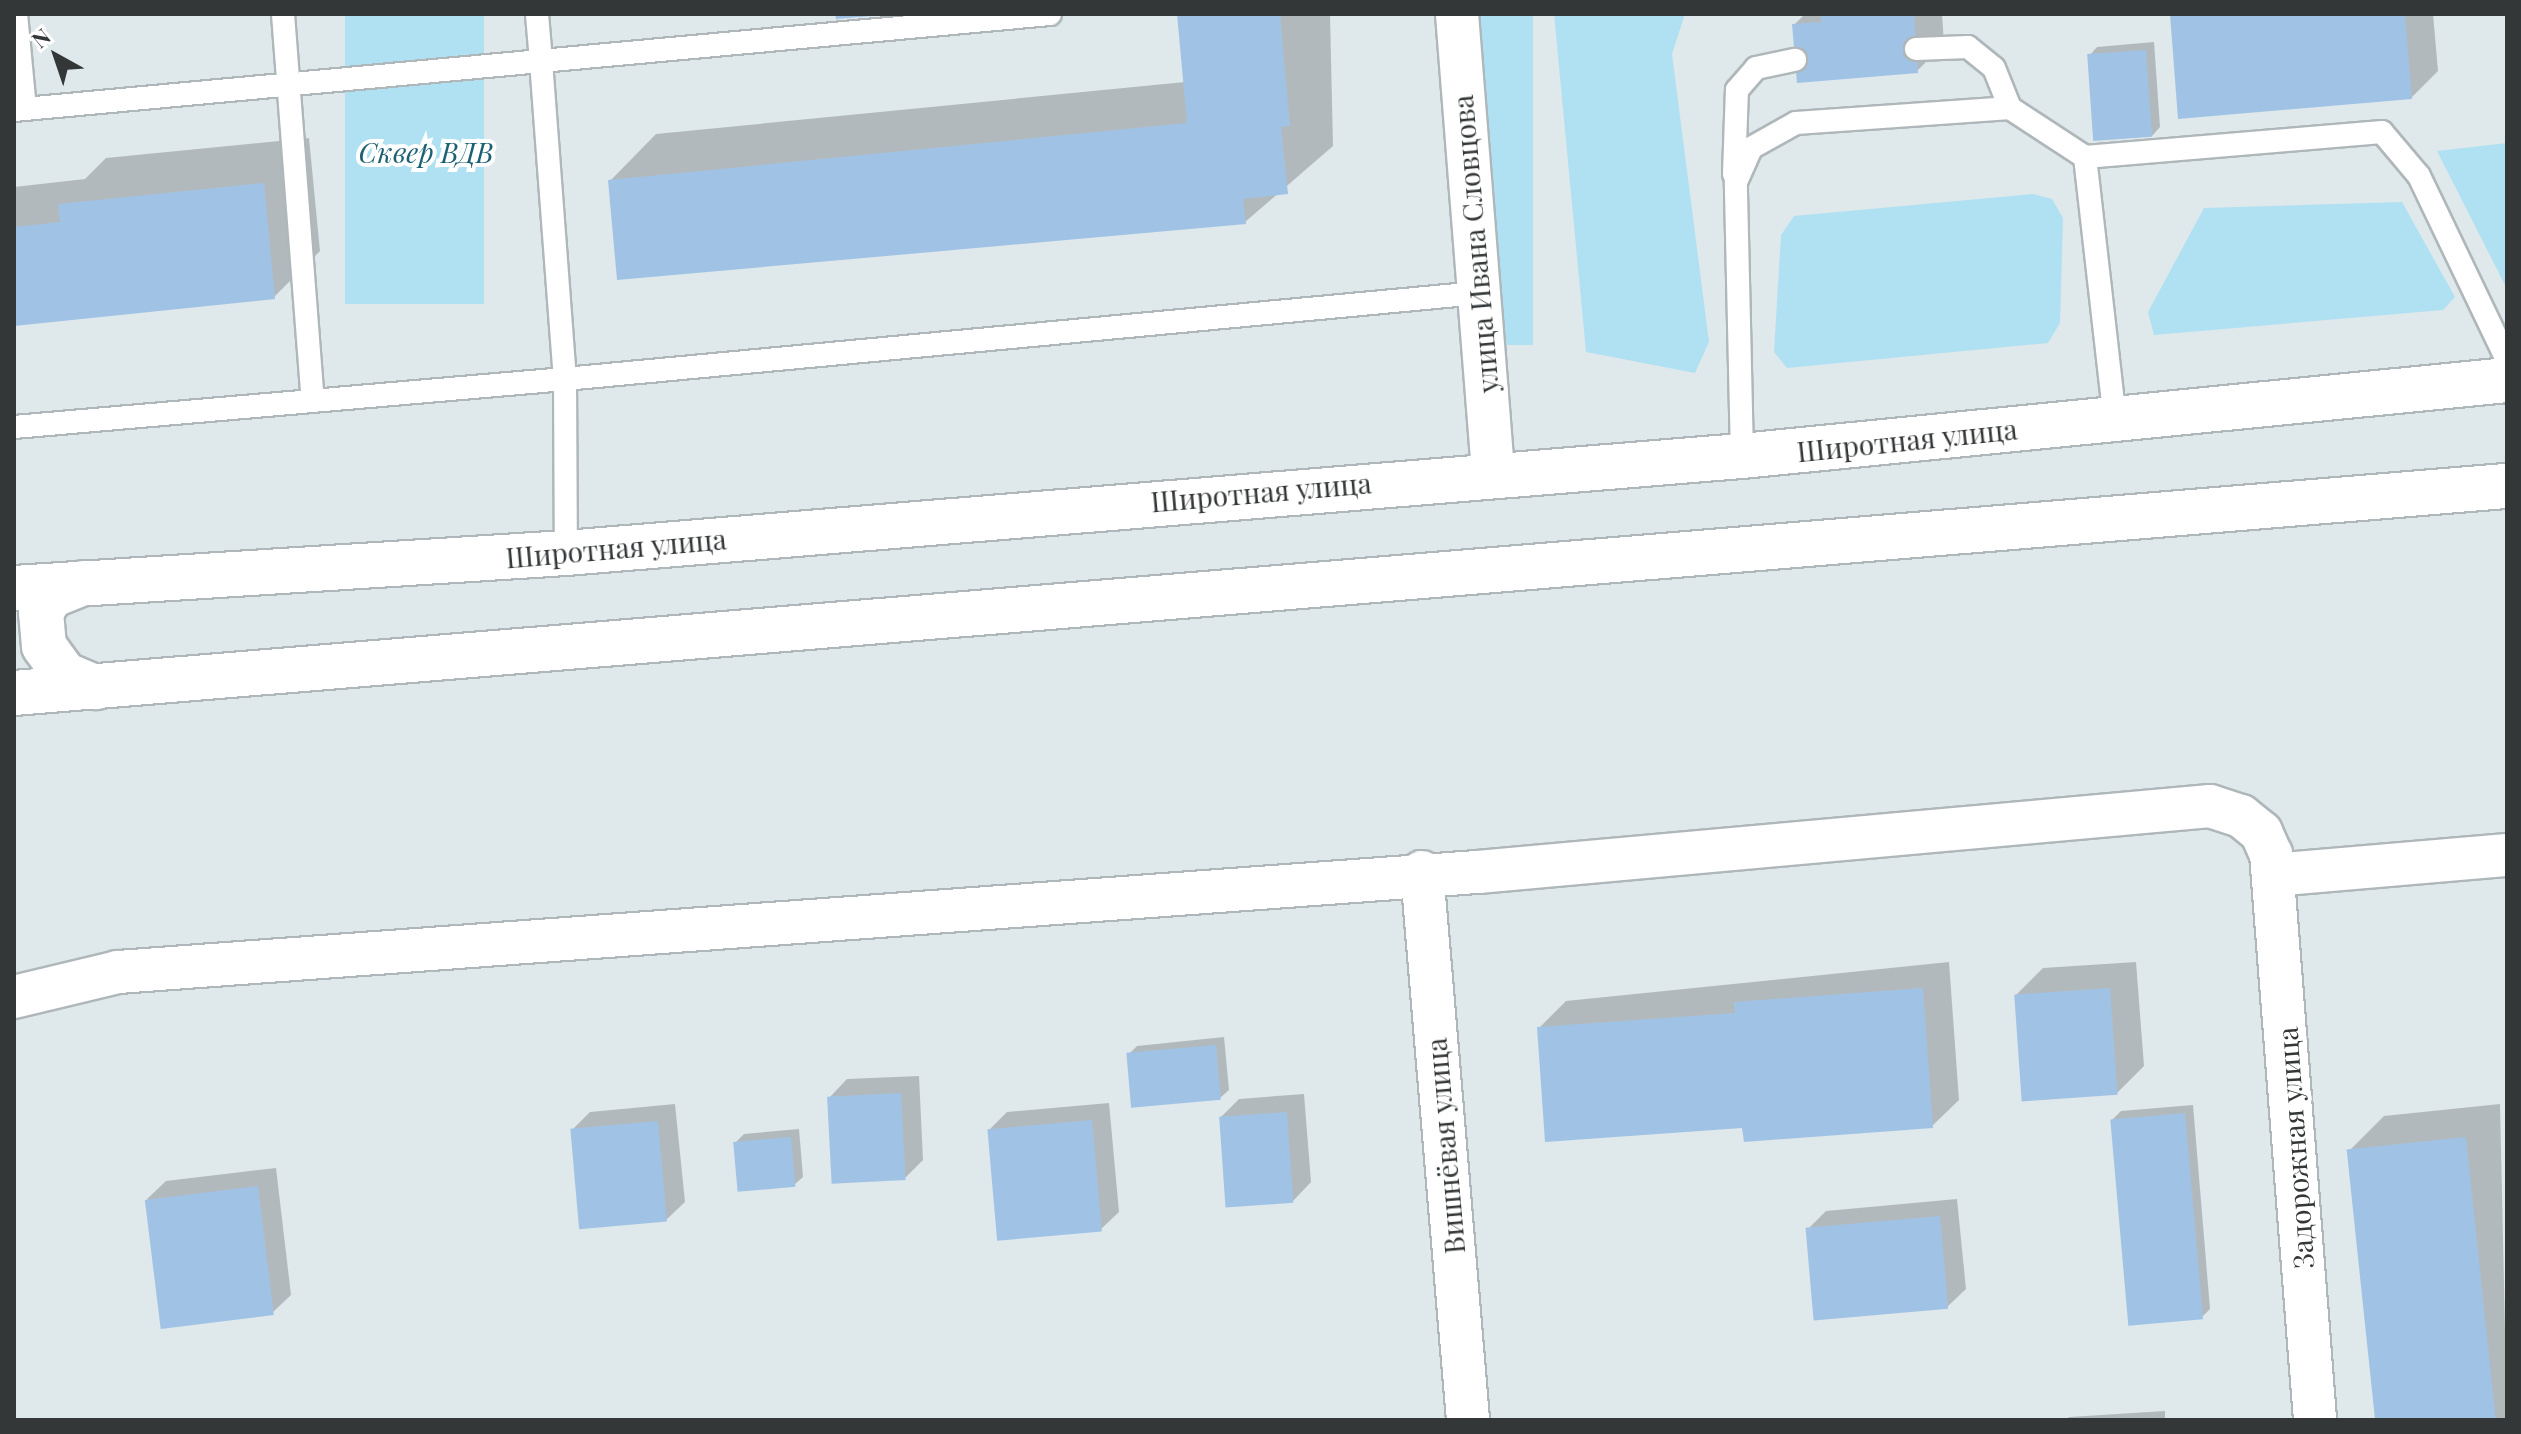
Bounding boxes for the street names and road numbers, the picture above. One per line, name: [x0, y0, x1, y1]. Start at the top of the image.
street label: улица Ивана Словцова: [1445, 94, 1505, 394]
street label: Широтная улица: [1795, 412, 2019, 468]
street label: Широтная улица: [1149, 466, 1373, 518]
street label: Широтная улица: [504, 522, 728, 574]
street label: Задорожная улица: [2270, 1026, 2320, 1270]
street label: Вишнёвая улица: [1419, 1037, 1471, 1255]

